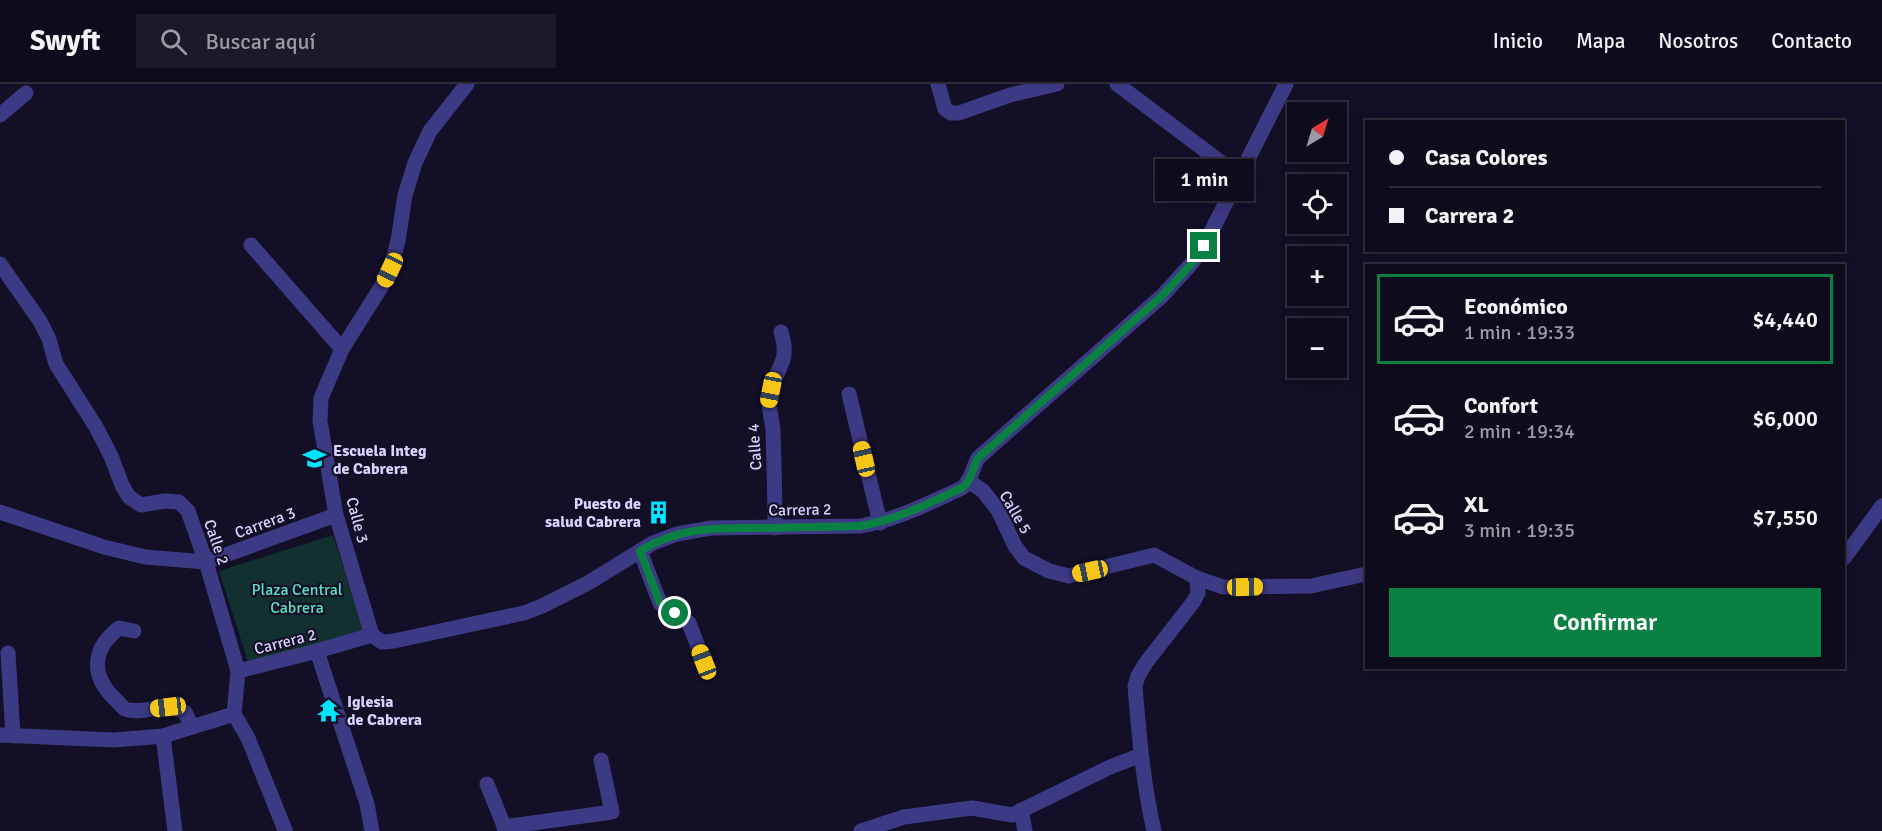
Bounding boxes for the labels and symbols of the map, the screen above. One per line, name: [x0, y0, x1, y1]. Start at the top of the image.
north arrow: [1287, 102, 1347, 162]
callout: 1 min: [1154, 159, 1254, 201]
route end: [1190, 232, 1217, 259]
car: [374, 250, 406, 290]
car: [759, 371, 783, 409]
street label: Calle 4: [743, 422, 767, 471]
car: [851, 439, 877, 479]
place label: Escuela Integ de Cabrera: [333, 441, 427, 479]
school or university icon: Escuela Integ de Cabrera: [302, 446, 328, 472]
street label: Calle 5: [995, 487, 1036, 538]
place label: Puesto de salud Cabrera: [545, 494, 641, 532]
street label: Calle 3: [341, 495, 373, 546]
building icon: Puesto de salud Cabrera: [646, 499, 672, 525]
street label: Carrera 2: [768, 499, 832, 521]
street label: Carrera 3: [232, 503, 298, 543]
street label: Calle 2: [199, 517, 233, 568]
car: [1071, 558, 1109, 584]
car: [1227, 578, 1263, 596]
park label: Plaza Central Cabrera: [251, 580, 343, 618]
route start: [661, 599, 688, 626]
street label: Carrera 2: [252, 625, 318, 659]
car: [689, 642, 719, 682]
place label: Iglesia de Cabrera: [347, 692, 422, 730]
car: [149, 696, 187, 718]
temple icon: Iglesia de Cabrera: [316, 697, 342, 723]

